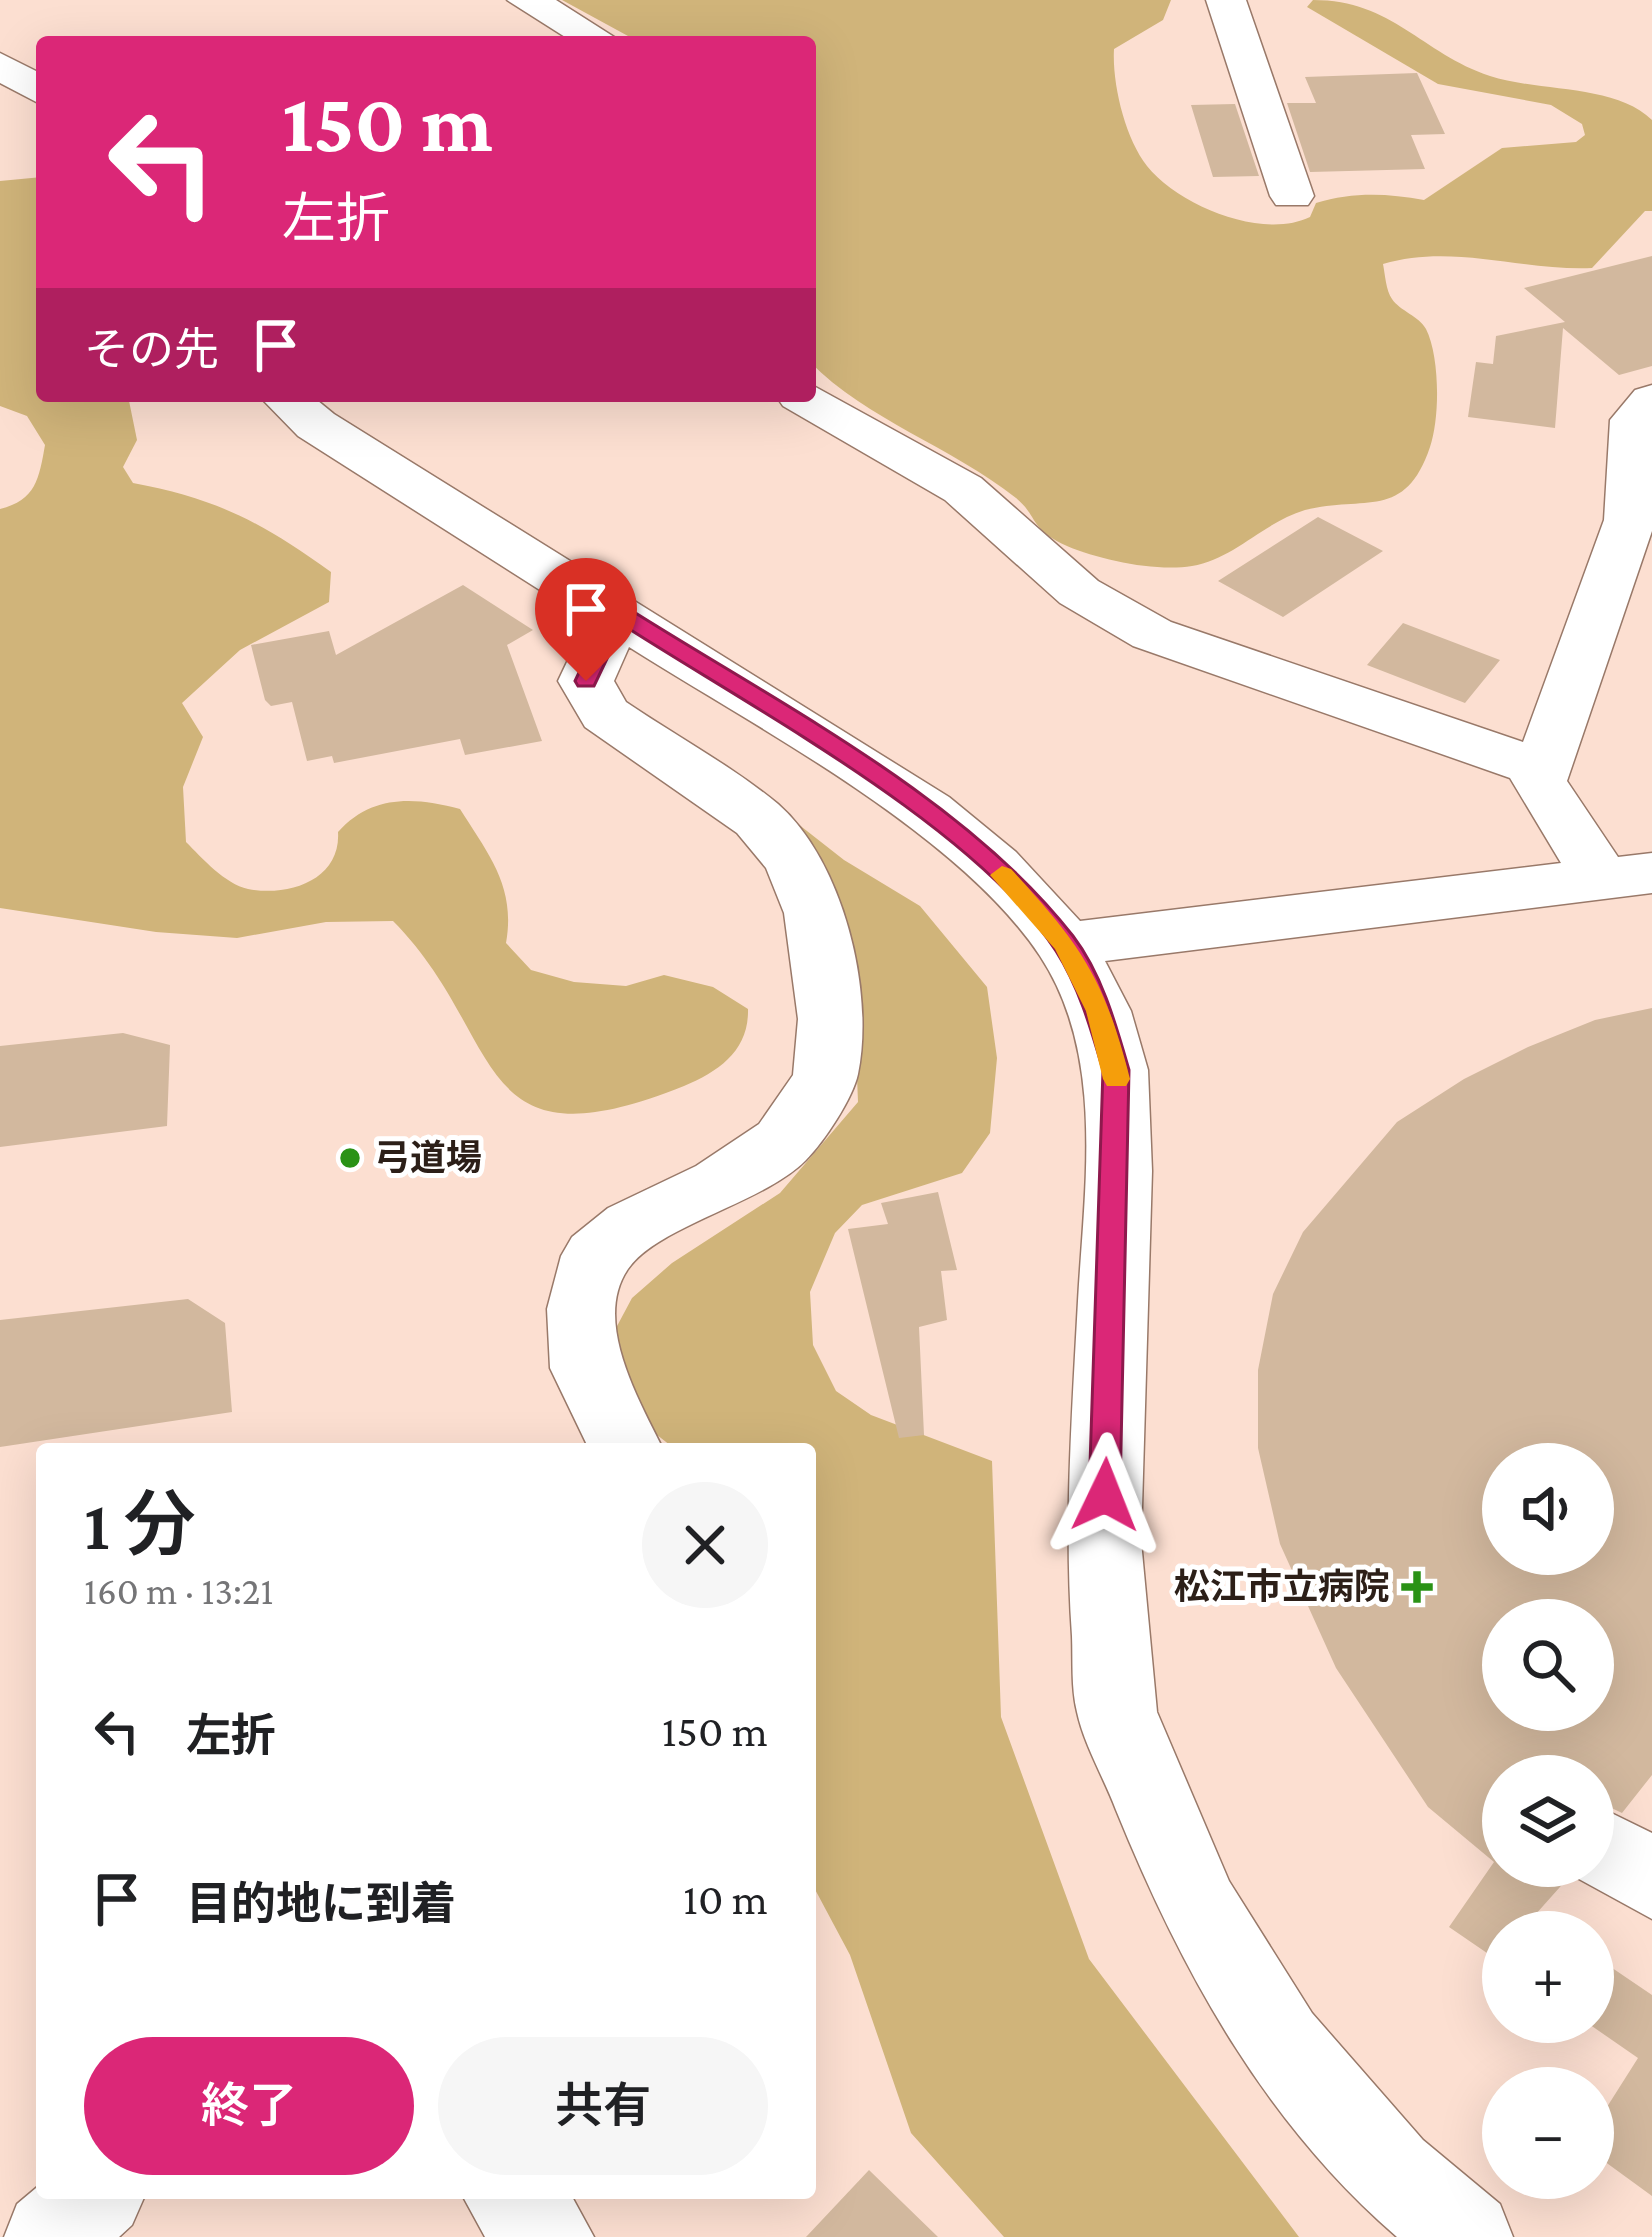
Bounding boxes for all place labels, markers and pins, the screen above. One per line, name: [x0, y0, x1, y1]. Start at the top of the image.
pin: [535, 558, 637, 681]
place label: 弓道場: [374, 1138, 482, 1178]
marker: 弓道場: [337, 1145, 363, 1171]
place label: 松江市立病院: [1174, 1567, 1390, 1607]
marker: 松江市立病院: [1401, 1571, 1433, 1603]

